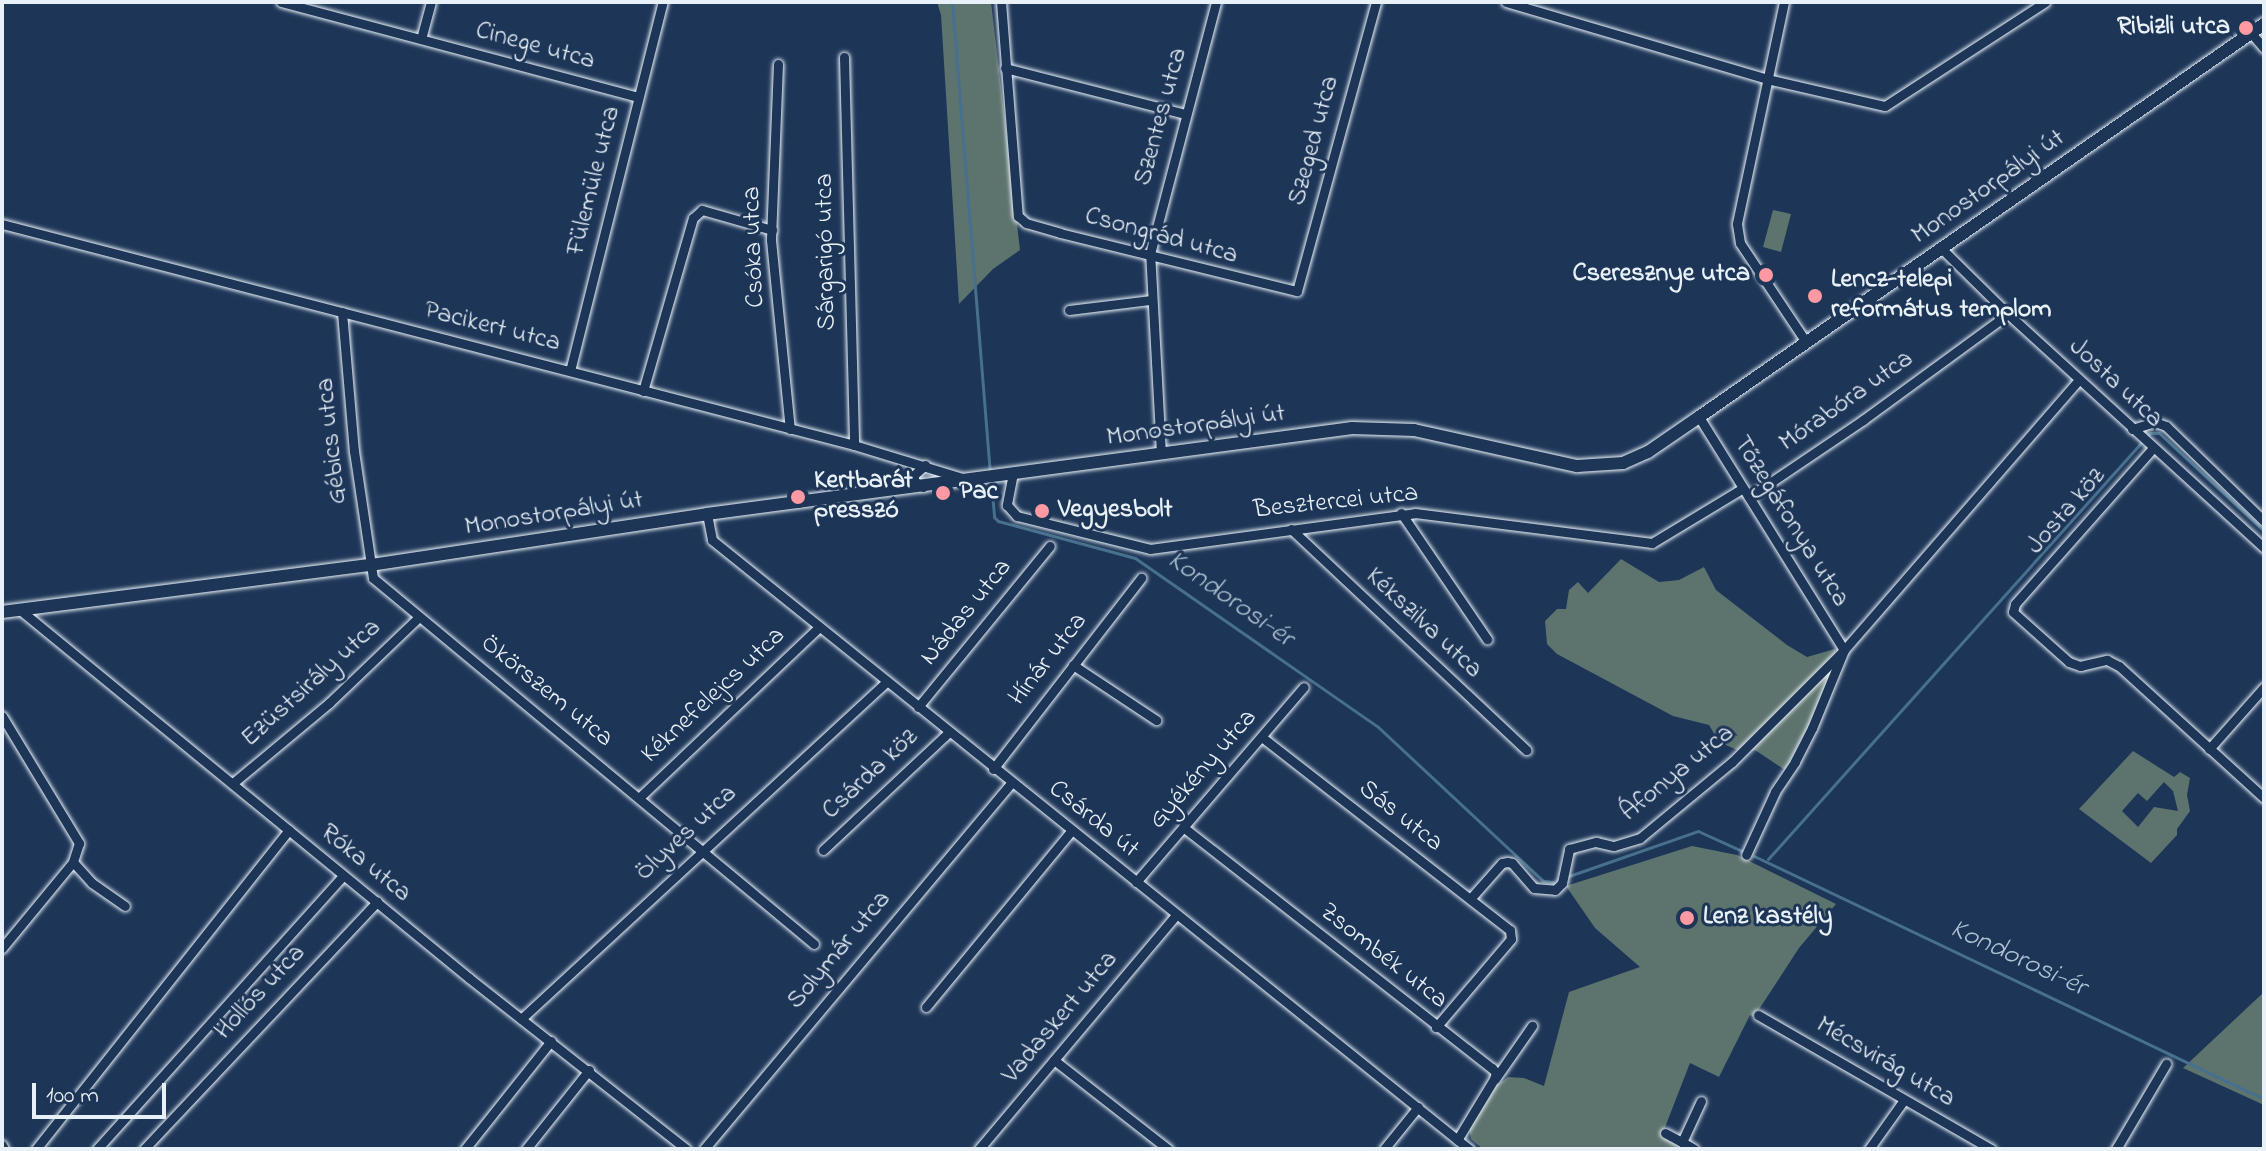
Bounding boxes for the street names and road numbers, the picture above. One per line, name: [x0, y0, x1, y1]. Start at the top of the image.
street label: Cinege utca: [472, 16, 598, 78]
street label: Szentes utca: [1129, 45, 1195, 189]
street label: Szeged utca: [1283, 73, 1347, 209]
street label: Fülemüle utca: [561, 103, 629, 259]
street label: Monostorpályi út: [1906, 124, 2072, 252]
street label: Sárgarigó utca: [810, 173, 844, 331]
street label: Csóka utca: [737, 186, 773, 308]
street label: Csongrád utca: [1081, 202, 1241, 272]
street label: Pacikert utca: [421, 296, 563, 360]
street label: Josta utca: [2061, 332, 2169, 436]
street label: Mórabóra utca: [1774, 344, 1920, 460]
street label: Gébics utca: [311, 376, 355, 506]
street label: Monostorpályi út: [1105, 399, 1287, 455]
street label: Tőzegáfonya utca: [1725, 431, 1855, 613]
street label: Josta köz: [2021, 462, 2113, 562]
street label: Besztercei utca: [1252, 479, 1420, 527]
street label: Monostorpályi út: [463, 486, 645, 544]
street label: Nádas utca: [915, 553, 1019, 673]
street label: Kékszilva utca: [1358, 562, 1488, 686]
street label: Hínár utca: [1003, 607, 1095, 713]
street label: Ezüstsirály utca: [236, 613, 388, 755]
street label: Kéknefelejcs utca: [636, 621, 792, 771]
street label: Ökörszem utca: [473, 629, 619, 755]
street label: Gyékény utca: [1143, 703, 1265, 837]
street label: Áfonya utca: [1615, 719, 1741, 829]
street label: Csárda köz: [817, 723, 925, 827]
street label: Csárda út: [1041, 774, 1145, 866]
street label: Sás utca: [1352, 774, 1448, 860]
street label: Ölyves utca: [630, 779, 744, 889]
street label: Róka utca: [313, 818, 417, 910]
street label: Solymár utca: [781, 885, 899, 1017]
street label: Zsombék utca: [1313, 897, 1453, 1017]
street label: Hollós utca: [209, 939, 313, 1047]
street label: Vadaskert utca: [996, 945, 1126, 1091]
street label: Mécsvirág utca: [1810, 1011, 1960, 1115]

